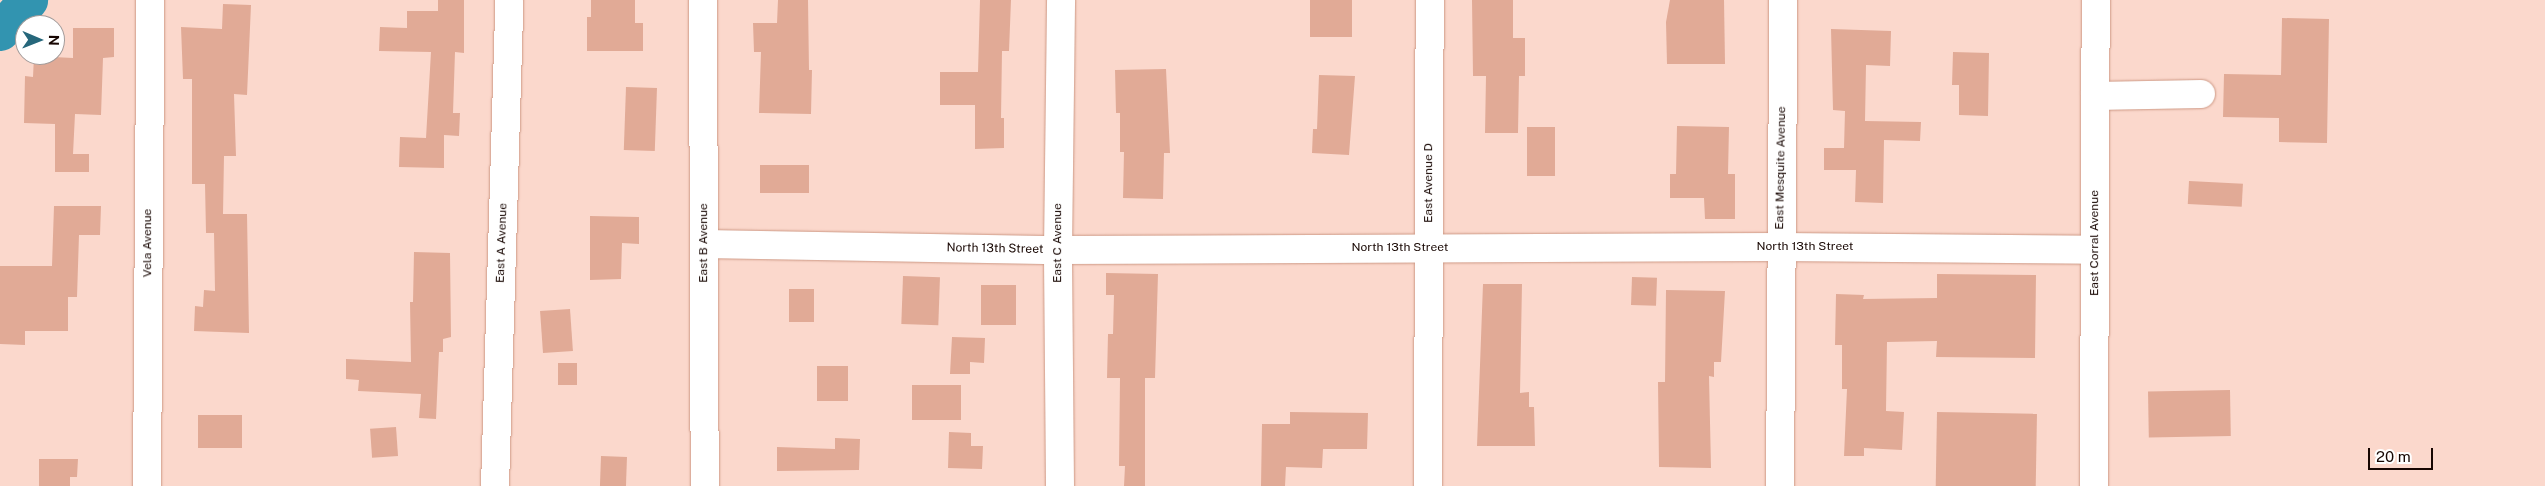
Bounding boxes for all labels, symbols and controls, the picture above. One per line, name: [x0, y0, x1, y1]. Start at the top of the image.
north arrow: [15, 15, 65, 65]
text: N: [46, 35, 62, 46]
street label: East Mesquite Avenue: [1773, 106, 1789, 230]
street label: East Avenue D: [1422, 143, 1436, 223]
street label: East Corral Avenue: [2088, 190, 2102, 296]
street label: East A Avenue: [493, 203, 511, 283]
street label: East B Avenue: [697, 203, 711, 283]
street label: East C Avenue: [1051, 203, 1065, 283]
street label: Vela Avenue: [141, 209, 155, 277]
street label: North 13th Street: [1757, 240, 1853, 254]
street label: North 13th Street: [946, 241, 1044, 257]
street label: North 13th Street: [1352, 241, 1448, 255]
scale bar: [2370, 438, 2435, 470]
text: 20 m: [2376, 448, 2411, 465]

